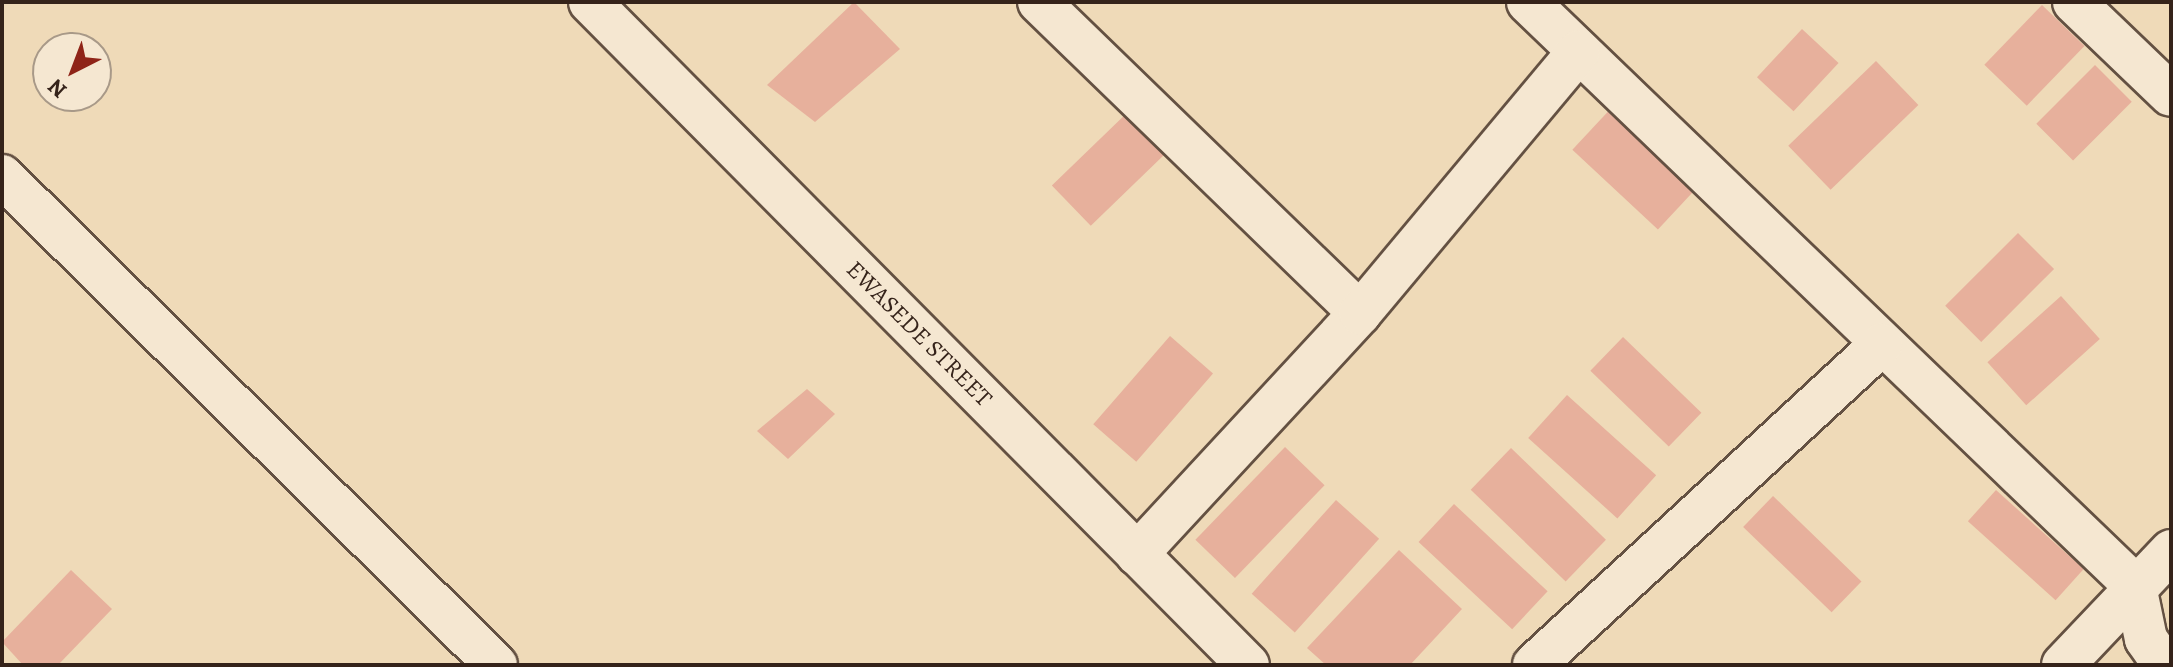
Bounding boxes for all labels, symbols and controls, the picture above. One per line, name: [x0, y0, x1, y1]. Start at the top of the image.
north arrow: [32, 32, 112, 112]
text: N: [41, 72, 73, 105]
street label: EWASEDE STREET: [840, 255, 998, 413]

